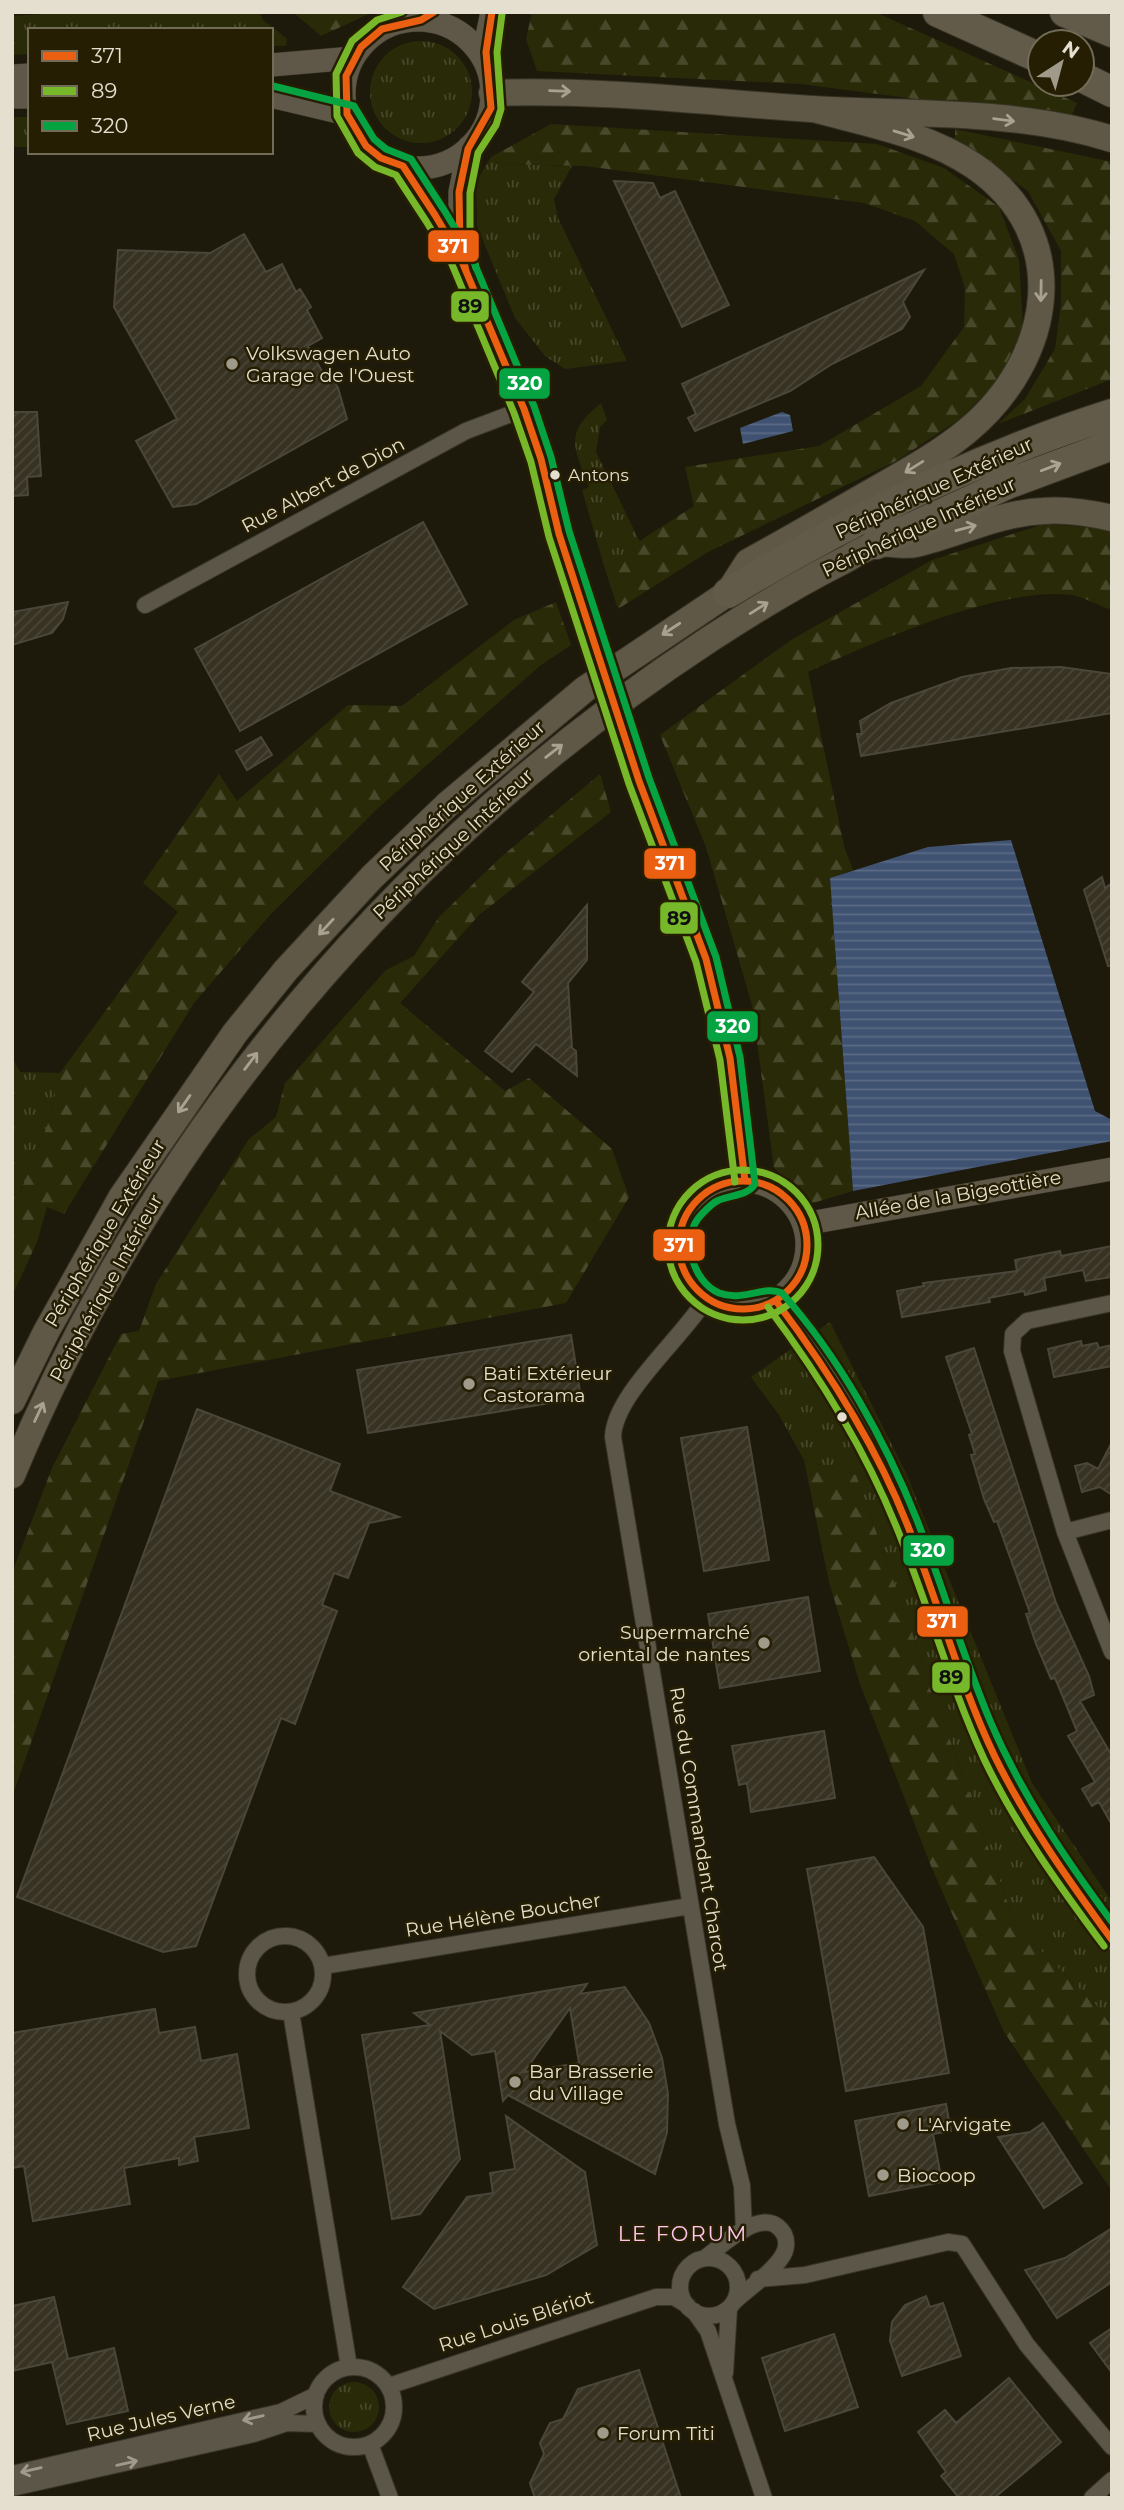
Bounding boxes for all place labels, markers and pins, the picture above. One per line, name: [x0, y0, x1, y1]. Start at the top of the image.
place label: Volkswagen Auto Garage de l'Ouest: [246, 342, 415, 387]
marker: Volkswagen Auto Garage de l'Ouest: [224, 356, 240, 372]
place label: Antons: [568, 465, 629, 485]
marker: Antons: [548, 468, 562, 482]
place label: Bati Extérieur Castorama: [483, 1362, 612, 1407]
marker: Bati Extérieur Castorama: [461, 1376, 477, 1392]
unlabelled marker: [835, 1410, 849, 1424]
place label: Supermarché oriental de nantes: [578, 1621, 750, 1666]
marker: Supermarché oriental de nantes: [756, 1635, 772, 1651]
place label: Bar Brasserie du Village: [529, 2060, 654, 2105]
marker: Bar Brasserie du Village: [507, 2074, 523, 2090]
place label: L'Arvigate: [917, 2113, 1011, 2136]
marker: L'Arvigate: [895, 2116, 911, 2132]
place label: Biocoop: [897, 2164, 976, 2187]
marker: Biocoop: [875, 2167, 891, 2183]
place label: Forum Titi: [617, 2422, 715, 2445]
marker: Forum Titi: [595, 2425, 611, 2441]

